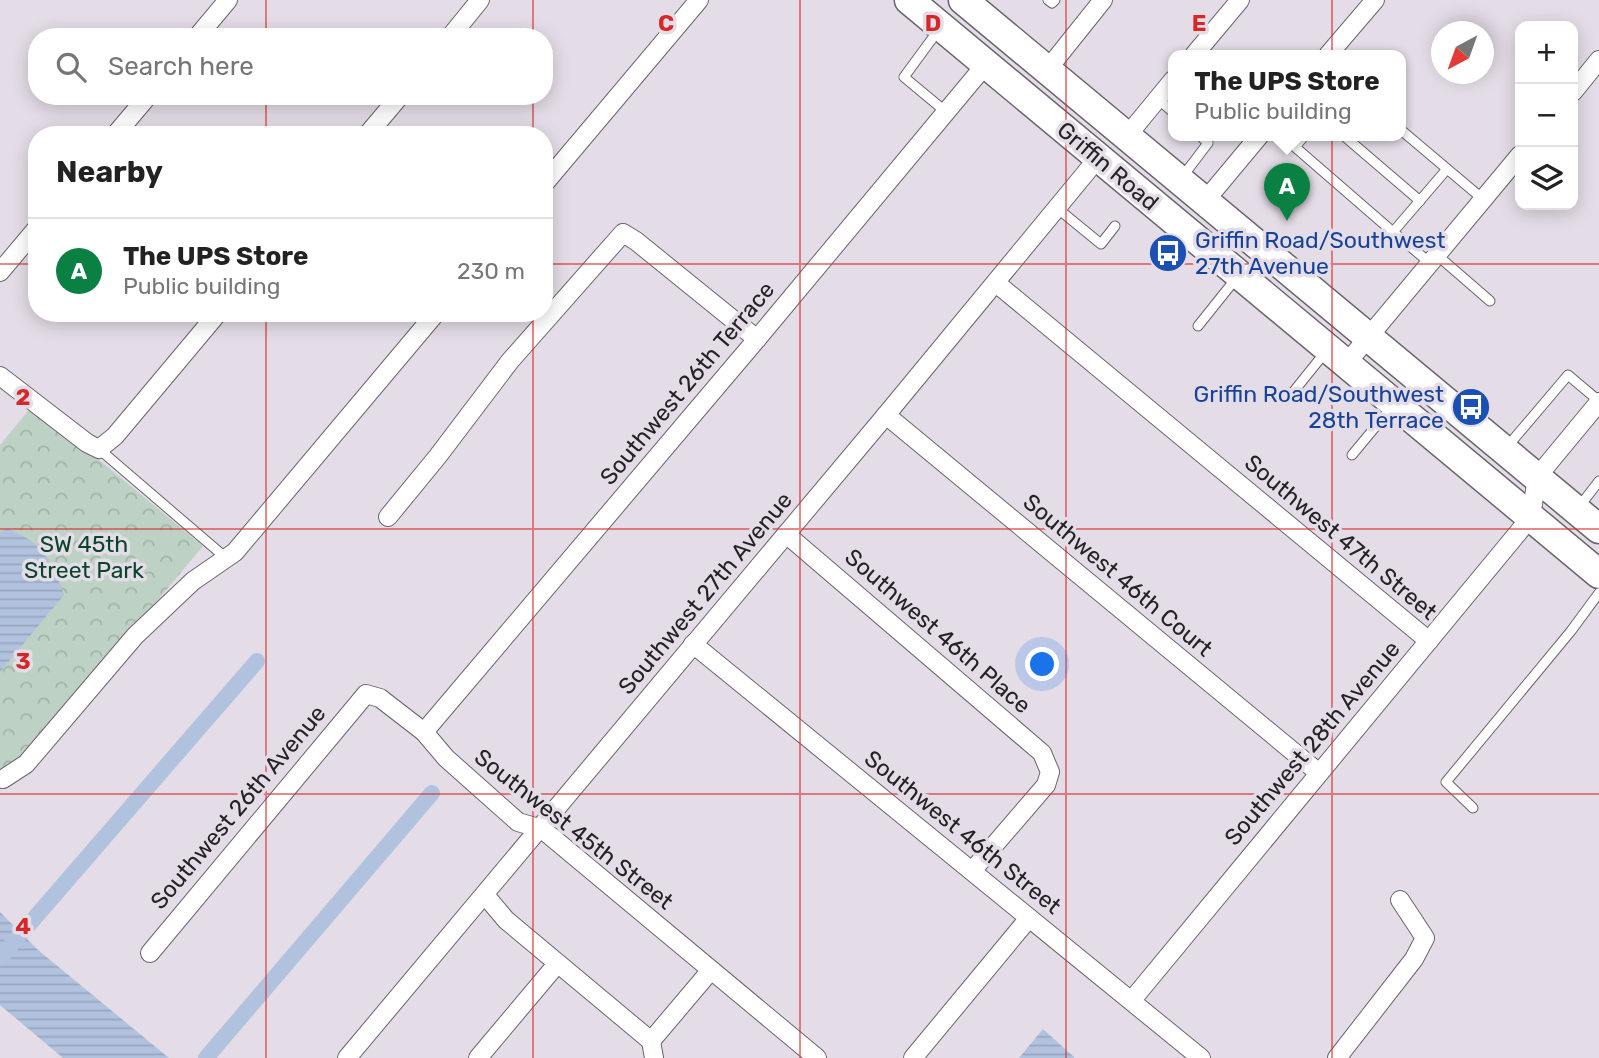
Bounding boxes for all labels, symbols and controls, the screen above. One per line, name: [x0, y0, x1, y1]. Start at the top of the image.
text: C: [658, 9, 674, 37]
text: D: [925, 9, 941, 37]
text: E: [1192, 9, 1206, 37]
north arrow: [1431, 21, 1494, 84]
map controls: [1515, 21, 1578, 210]
button: +: [1515, 21, 1578, 84]
search box: [28, 28, 553, 105]
icon: search: [52, 48, 90, 86]
popup: [1168, 50, 1406, 141]
text: Search here: [108, 51, 254, 82]
text: The UPS Store: [1194, 66, 1380, 97]
button: −: [1515, 84, 1578, 147]
text: Public building: [1194, 97, 1352, 125]
street label: Griffin Road: [1052, 116, 1164, 216]
button: layers: [1515, 147, 1578, 210]
text: Nearby: [56, 154, 163, 190]
pin: A: [1264, 163, 1310, 221]
place label: Griffin Road/Southwest 27th Avenue: [1195, 226, 1445, 280]
bus stop icon: Griffin Road/Southwest 27th Avenue: [1147, 232, 1189, 274]
text: The UPS Store: [123, 241, 308, 272]
text: A: [71, 257, 87, 285]
text: 230 m: [457, 257, 525, 285]
text: Public building: [123, 272, 280, 300]
street label: Southwest 26th Terrace: [594, 276, 780, 490]
place label: Griffin Road/Southwest 28th Terrace: [1194, 380, 1444, 434]
text: 2: [16, 383, 30, 411]
bus stop icon: Griffin Road/Southwest 28th Terrace: [1450, 386, 1492, 428]
street label: Southwest 47th Street: [1239, 448, 1443, 626]
street label: Southwest 27th Avenue: [612, 486, 798, 700]
street label: Southwest 46th Court: [1018, 488, 1218, 662]
park label: SW 45th Street Park: [24, 530, 144, 584]
street label: Southwest 46th Place: [839, 543, 1037, 719]
street label: Southwest 28th Avenue: [1218, 635, 1406, 851]
text: 3: [15, 647, 31, 675]
your location: [1025, 647, 1059, 681]
street label: Southwest 26th Avenue: [145, 699, 331, 915]
street label: Southwest 45th Street: [469, 743, 679, 915]
street label: Southwest 46th Street: [859, 744, 1067, 920]
text: 4: [15, 912, 31, 940]

